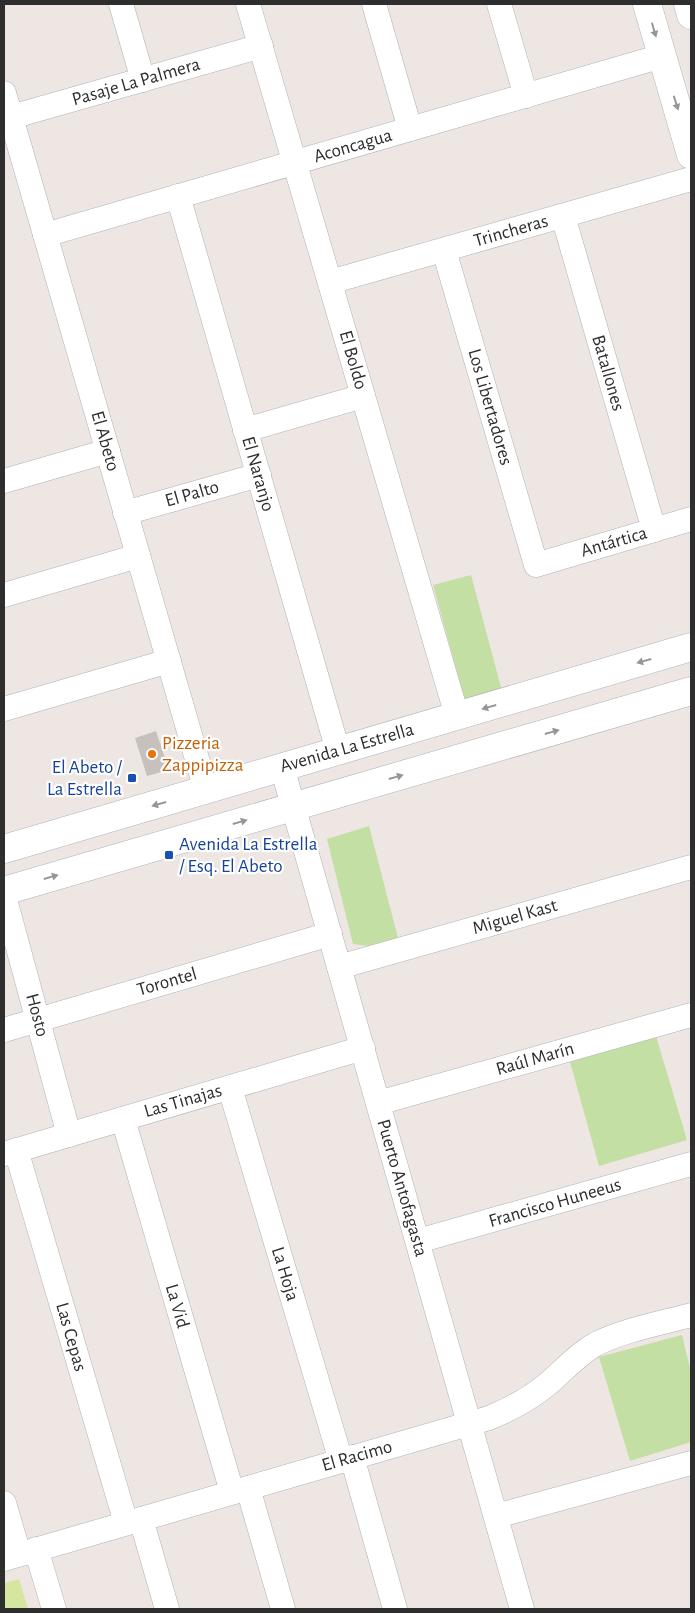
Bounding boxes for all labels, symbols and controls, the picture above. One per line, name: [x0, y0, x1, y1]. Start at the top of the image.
one-way arrow: [651, 22, 659, 37]
street label: Pasaje La Palmera: [70, 55, 202, 109]
one-way arrow: [672, 95, 680, 110]
street label: Aconcagua: [312, 126, 395, 166]
street label: Trincheras: [472, 211, 550, 251]
street label: El Boldo: [336, 328, 370, 392]
street label: Batallones: [588, 333, 628, 413]
street label: Los Libertadores: [464, 347, 516, 467]
street label: El Abeto: [87, 409, 123, 473]
street label: El Naranjo: [238, 434, 278, 514]
street label: El Palto: [163, 477, 221, 511]
street label: Antártica: [579, 523, 649, 560]
one-way arrow: [637, 657, 652, 665]
one-way arrow: [481, 703, 496, 711]
street label: Avenida La Estrella: [278, 720, 416, 776]
one-way arrow: [545, 727, 560, 735]
place label: Pizzeria Zappipizza: [162, 734, 244, 775]
marker: Pizzeria Zappipizza: [146, 748, 158, 760]
place label: El Abeto / La Estrella: [47, 758, 123, 799]
marker: El Abeto / La Estrella: [126, 772, 138, 784]
one-way arrow: [389, 772, 404, 780]
one-way arrow: [151, 800, 166, 808]
one-way arrow: [233, 818, 248, 826]
place label: Avenida La Estrella / Esq. El Abeto: [179, 835, 318, 876]
marker: Avenida La Estrella / Esq. El Abeto: [163, 849, 175, 861]
one-way arrow: [43, 873, 58, 881]
street label: Miguel Kast: [470, 896, 560, 938]
street label: Torontel: [135, 964, 199, 1000]
street label: Hosto: [22, 991, 52, 1039]
street label: Raúl Marín: [494, 1039, 576, 1079]
street label: Las Tinajas: [142, 1081, 224, 1121]
street label: Puerto Antofagasta: [373, 1117, 431, 1259]
street label: Francisco Huneeus: [487, 1175, 623, 1231]
street label: La Hoja: [268, 1245, 302, 1304]
street label: La Vid: [162, 1282, 192, 1330]
street label: Las Cepas: [52, 1300, 90, 1374]
street label: El Racimo: [320, 1437, 394, 1475]

